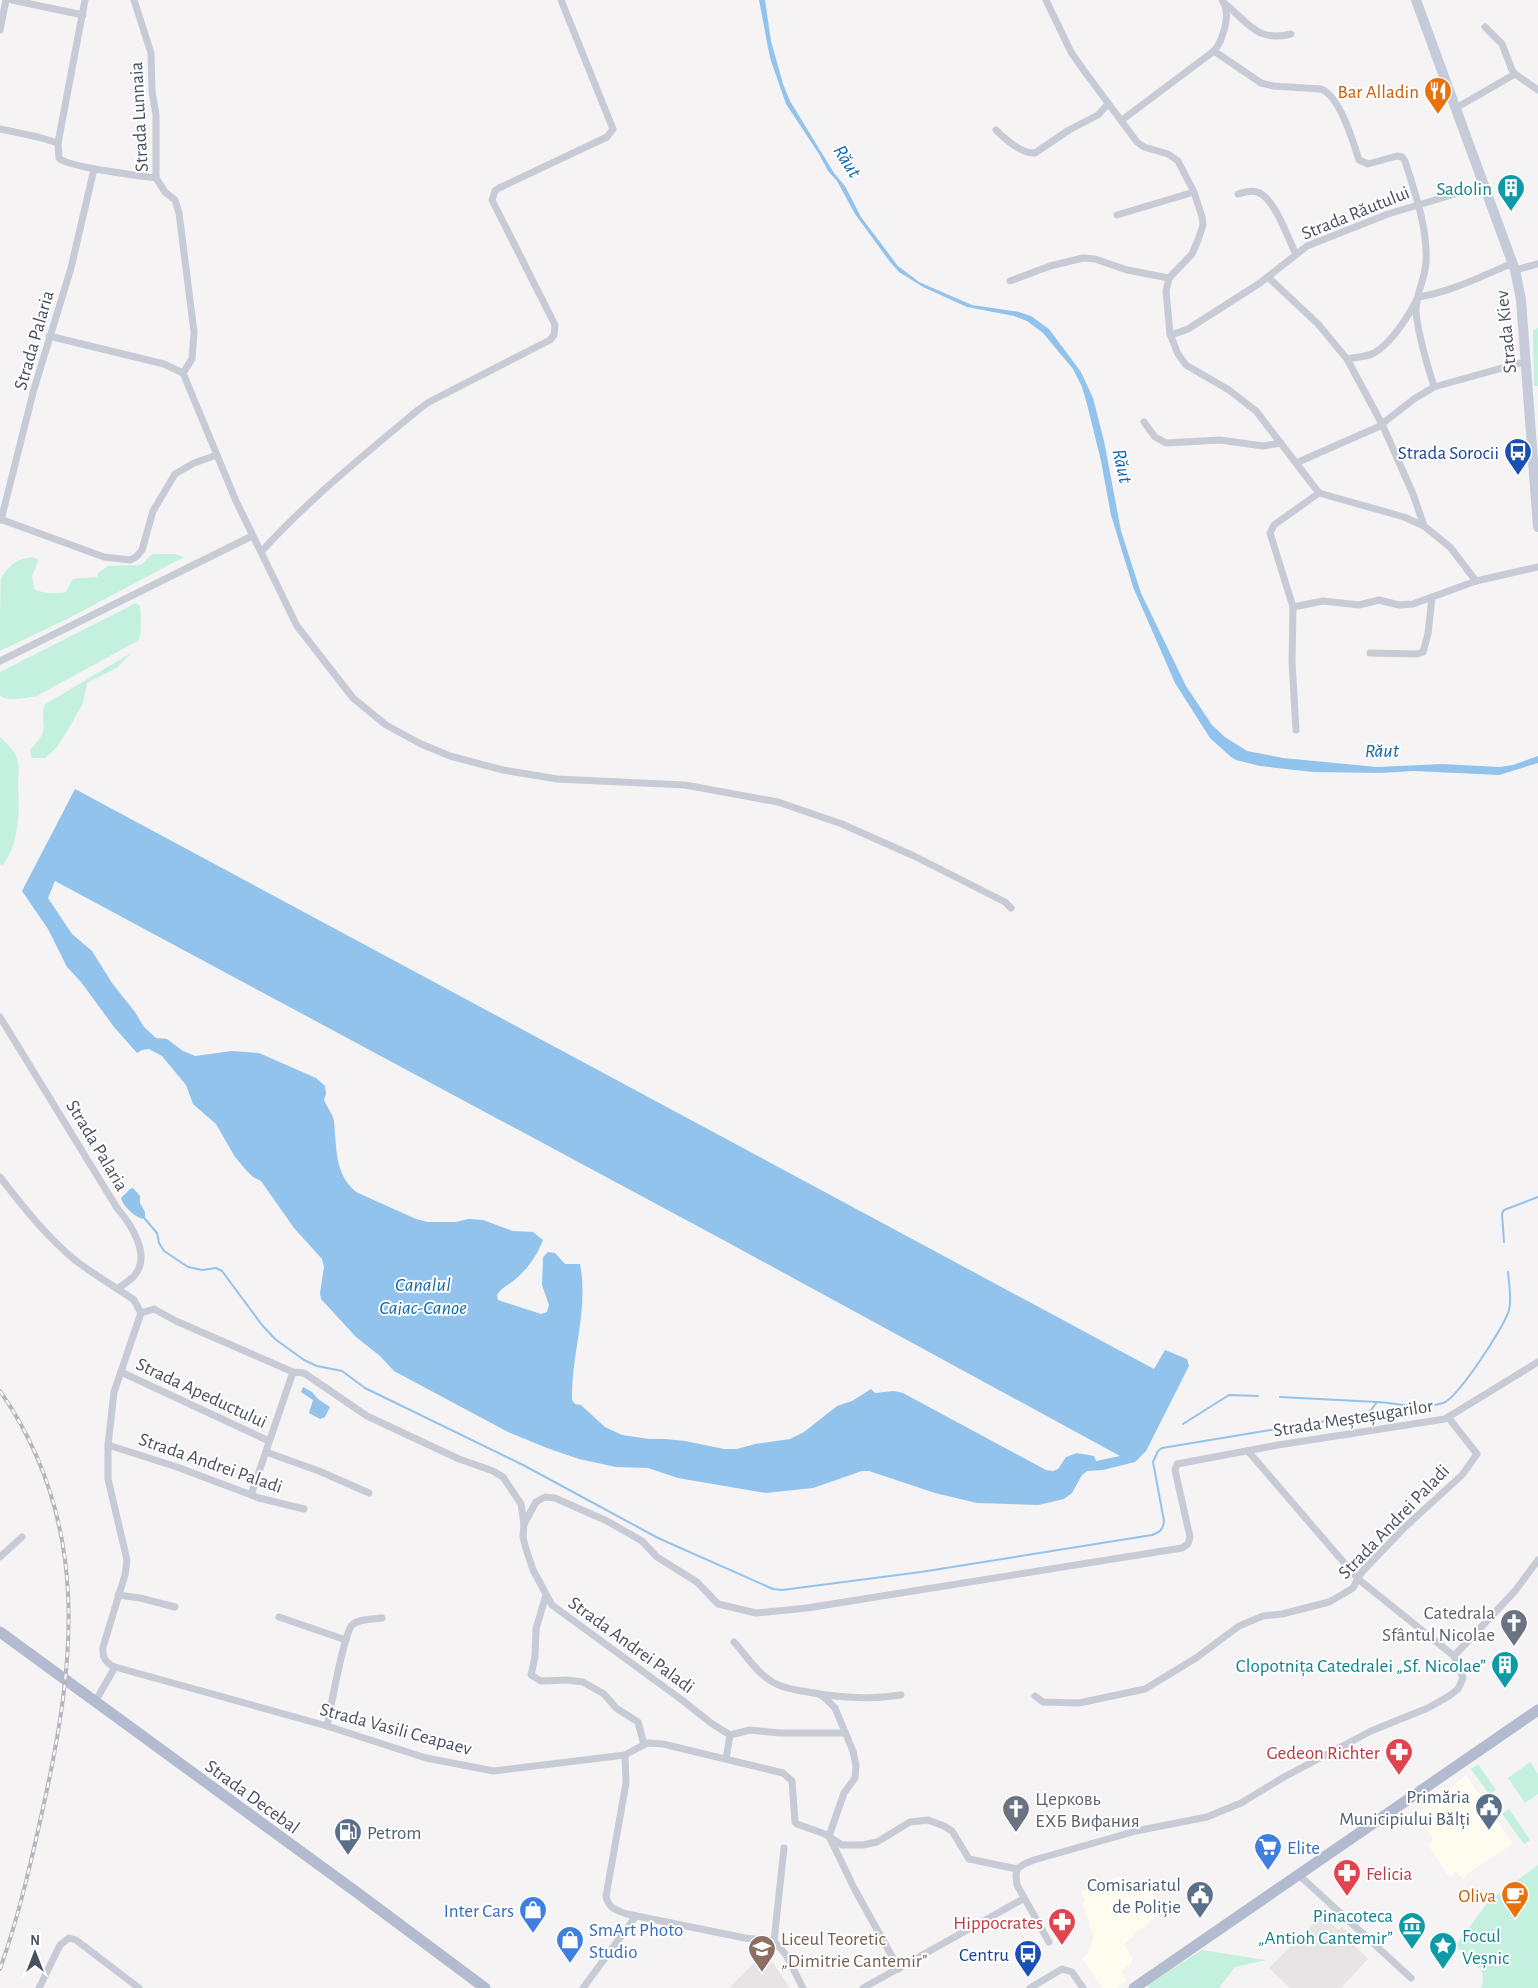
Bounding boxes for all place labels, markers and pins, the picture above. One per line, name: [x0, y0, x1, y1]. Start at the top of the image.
restaurant icon: Bar Alladin: [1423, 76, 1453, 115]
place label: Bar Alladin: [1338, 83, 1419, 102]
building icon: Sadolin: [1496, 173, 1526, 212]
place label: Sadolin: [1436, 180, 1492, 199]
bus stop icon: Strada Sorocii: [1503, 437, 1533, 476]
place label: Strada Sorocii: [1398, 444, 1499, 463]
place label: Catedrala Sfântul Nicolae: [1382, 1604, 1495, 1645]
church icon: Catedrala Sfântul Nicolae: [1499, 1608, 1529, 1647]
building icon: Clopotnița Catedralei „Sf. Nicolae”: [1490, 1650, 1520, 1689]
place label: Clopotnița Catedralei „Sf. Nicolae”: [1236, 1657, 1486, 1677]
pharmacy icon: Gedeon Richter: [1384, 1737, 1414, 1776]
place label: Gedeon Richter: [1267, 1744, 1380, 1763]
place label: Primăria Municipiului Bălți: [1339, 1788, 1470, 1830]
place label: Церковь ЕХБ Вифания: [1035, 1790, 1140, 1831]
public building icon: Primăria Municipiului Bălți: [1474, 1792, 1504, 1831]
church icon: Церковь ЕХБ Вифания: [1001, 1794, 1031, 1833]
fuel station icon: Petrom: [333, 1817, 363, 1856]
place label: Petrom: [367, 1824, 421, 1843]
supermarket icon: Elite: [1253, 1832, 1283, 1871]
place label: Elite: [1287, 1839, 1320, 1858]
pharmacy icon: Felicia: [1332, 1858, 1362, 1897]
place label: Felicia: [1366, 1865, 1413, 1884]
place label: Comisariatul de Poliție: [1087, 1876, 1181, 1918]
public building icon: Comisariatul de Poliție: [1185, 1880, 1215, 1919]
cafe icon: Oliva: [1500, 1880, 1530, 1919]
place label: Oliva: [1458, 1887, 1496, 1906]
shop icon: Inter Cars: [518, 1895, 548, 1934]
place label: Inter Cars: [444, 1902, 514, 1921]
pharmacy icon: Hippocrates: [1047, 1907, 1077, 1946]
place label: Pinacoteca „Antioh Cantemir”: [1258, 1907, 1393, 1948]
museum icon: Pinacoteca „Antioh Cantemir”: [1397, 1911, 1427, 1950]
place label: Hippocrates: [953, 1914, 1043, 1933]
place label: SmArt Photo Studio: [589, 1921, 683, 1962]
shop icon: SmArt Photo Studio: [555, 1925, 585, 1964]
place label: Focul Veșnic: [1462, 1927, 1509, 1969]
place label: Liceul Teoretic „Dimitrie Cantemir": [781, 1930, 928, 1971]
place icon: Focul Veșnic: [1428, 1931, 1458, 1970]
school or university icon: Liceul Teoretic „Dimitrie Cantemir": [747, 1934, 777, 1973]
bus stop icon: Centru: [1013, 1939, 1043, 1978]
place label: Centru: [959, 1946, 1009, 1965]

